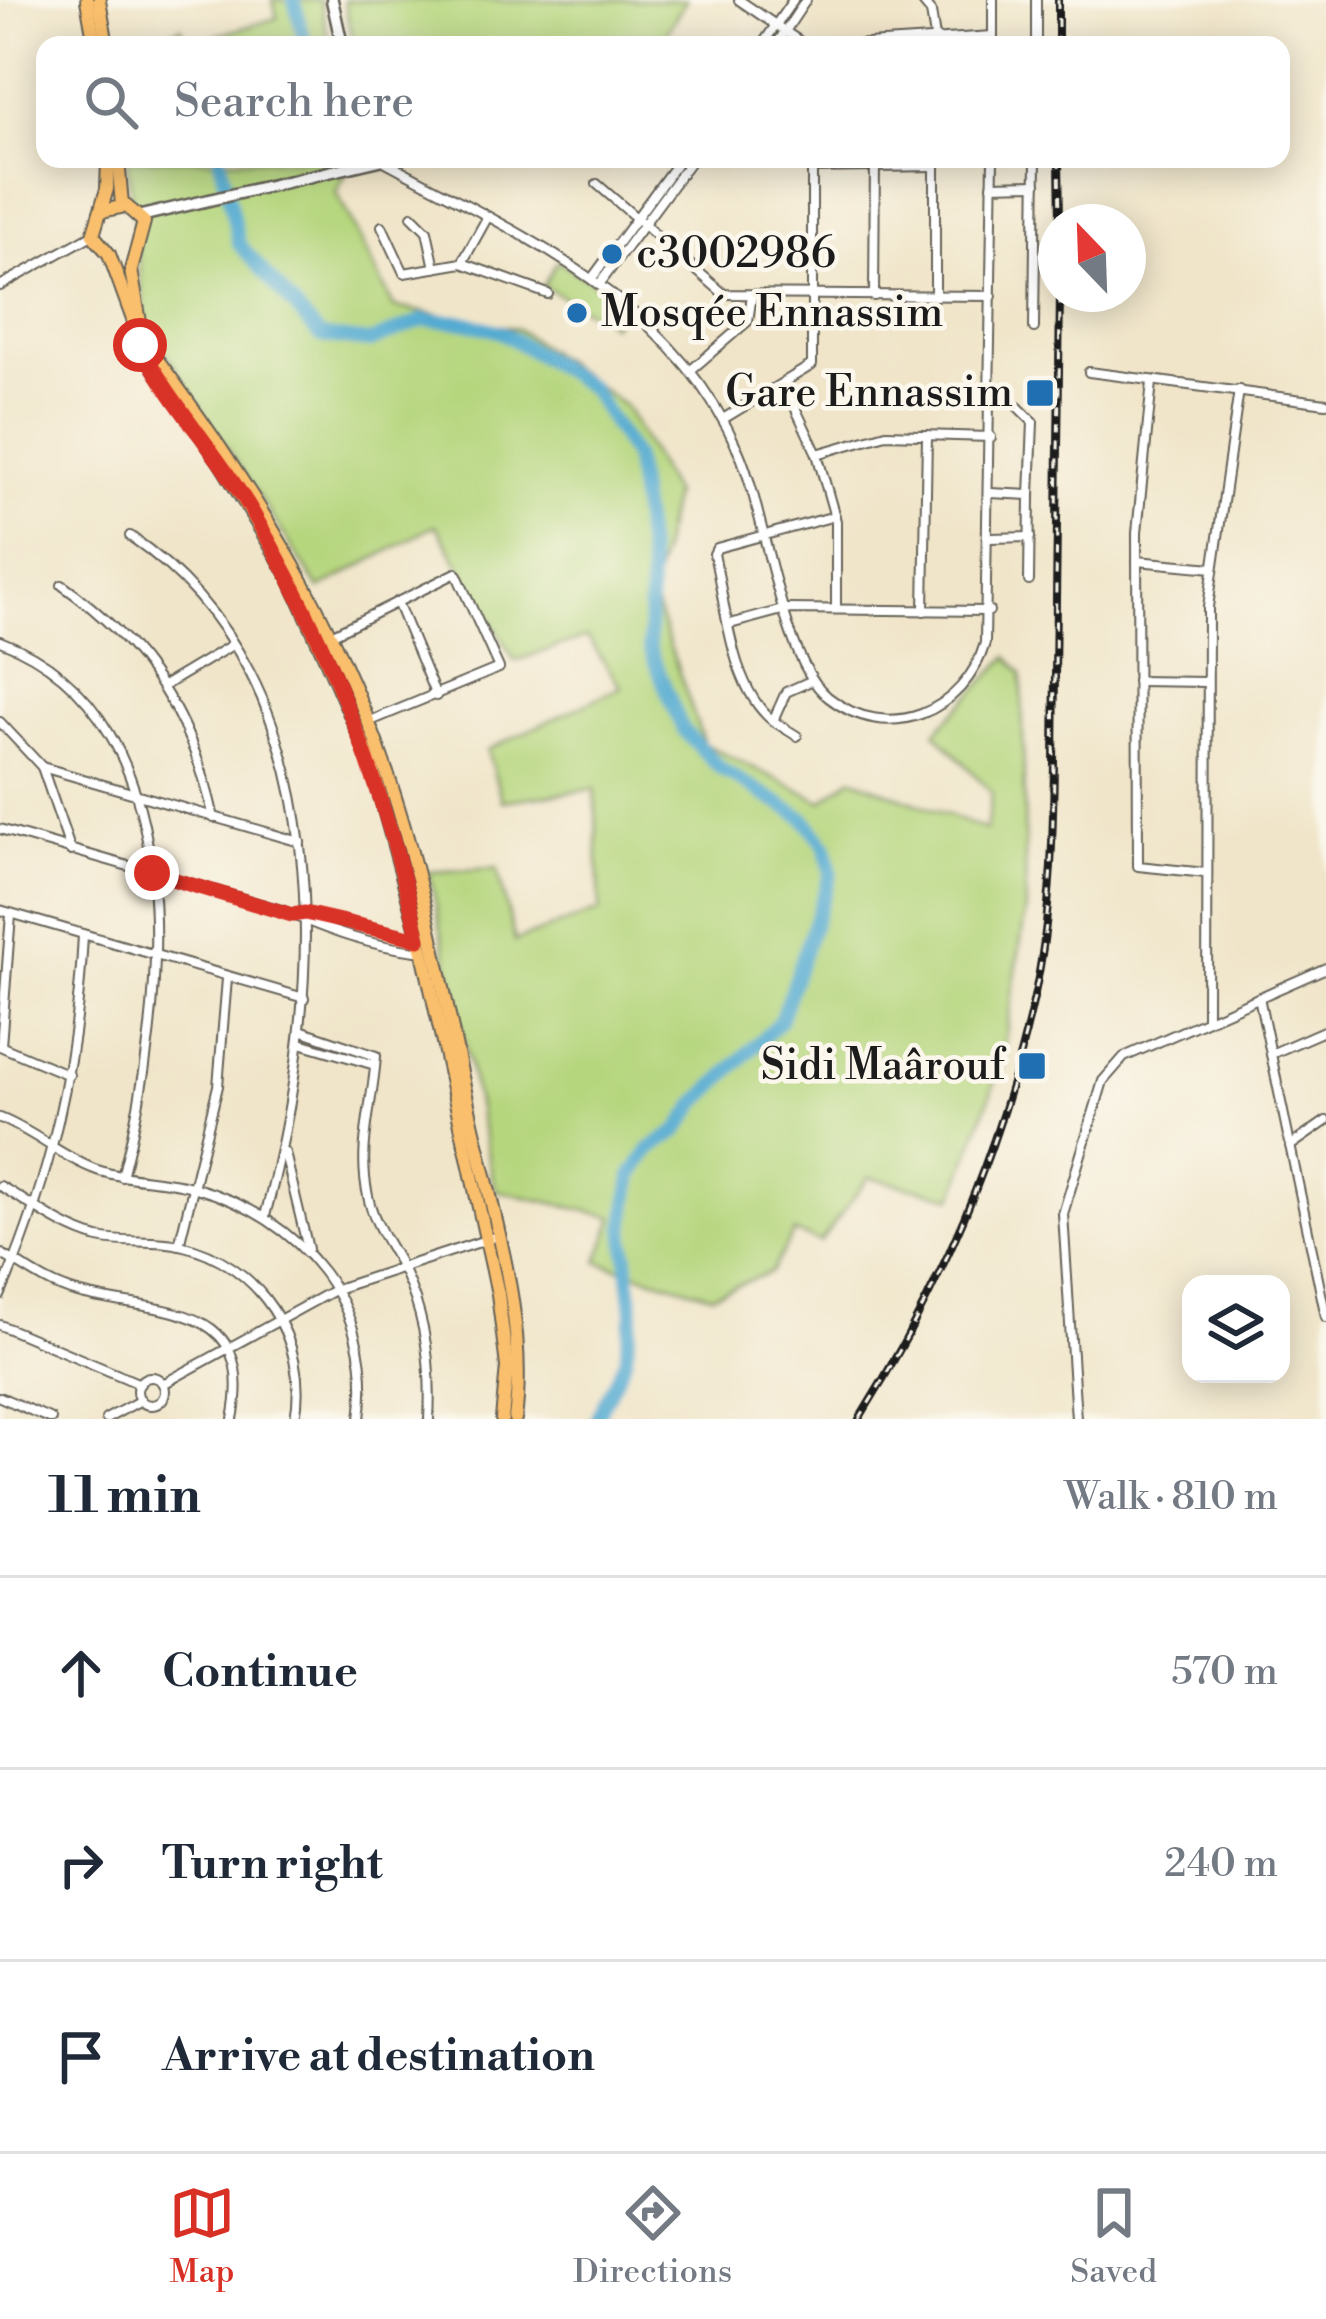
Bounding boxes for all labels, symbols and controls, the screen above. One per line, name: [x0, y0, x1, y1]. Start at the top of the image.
search box: [36, 36, 1290, 168]
icon: search: [78, 69, 144, 135]
text: Search here: [174, 74, 414, 131]
north arrow: [1038, 204, 1146, 312]
place label: c3002986: [636, 228, 836, 281]
marker: c3002986: [599, 241, 625, 267]
place label: Mosqée Ennassim: [601, 287, 943, 340]
marker: Mosqée Ennassim: [564, 300, 590, 326]
route start: [113, 318, 167, 372]
place label: Gare Ennassim: [725, 367, 1013, 420]
marker: Gare Ennassim: [1024, 377, 1056, 409]
route end: [125, 846, 179, 900]
place label: Sidi Maârouf: [761, 1040, 1007, 1093]
marker: Sidi Maârouf: [1016, 1050, 1048, 1082]
map controls: [1182, 1275, 1290, 1383]
button: layers: [1182, 1275, 1290, 1383]
text: 11 min: [48, 1465, 201, 1529]
text: Walk · 810 m: [1064, 1473, 1278, 1522]
icon: ahead: [48, 1640, 114, 1706]
text: Continue: [162, 1644, 358, 1701]
text: 570 m: [1171, 1648, 1278, 1697]
icon: right: [48, 1832, 114, 1898]
text: Turn right: [162, 1836, 383, 1893]
text: 240 m: [1164, 1840, 1278, 1889]
icon: arrive: [48, 2024, 114, 2090]
text: Arrive at destination: [162, 2028, 595, 2085]
tab: Map: [169, 2180, 235, 2293]
tab: Directions: [573, 2180, 732, 2293]
tab: Saved: [1070, 2180, 1157, 2293]

